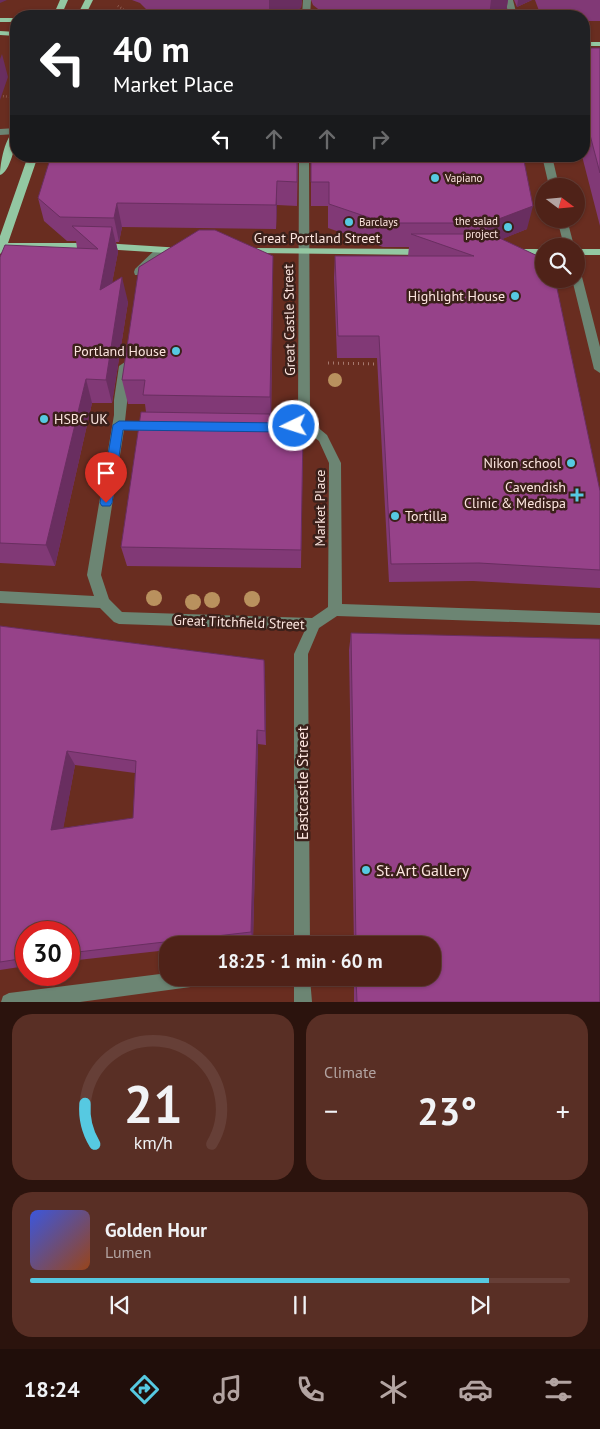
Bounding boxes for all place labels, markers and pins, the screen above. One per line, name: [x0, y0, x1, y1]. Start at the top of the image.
place label: Vapiano: [444, 171, 483, 185]
marker: Vapiano: [429, 172, 441, 184]
place label: the salad project: [455, 214, 498, 241]
place label: Barclays: [359, 215, 398, 229]
marker: Barclays: [343, 216, 355, 228]
marker: the salad project: [502, 221, 514, 233]
place label: Highlight House: [408, 287, 505, 305]
marker: Highlight House: [509, 290, 521, 302]
place label: Portland House: [74, 342, 166, 360]
marker: Portland House: [170, 345, 182, 357]
place label: HSBC UK: [54, 410, 108, 428]
marker: HSBC UK: [38, 413, 50, 425]
pin: [85, 452, 127, 503]
place label: Nikon school: [483, 454, 561, 472]
marker: Nikon school: [565, 457, 577, 469]
place label: Cavendish Clinic & Medispa: [464, 478, 566, 512]
marker: Cavendish Clinic & Medispa: [570, 488, 584, 502]
place label: Tortilla: [405, 507, 447, 525]
marker: Tortilla: [389, 510, 401, 522]
place label: St. Art Gallery: [376, 860, 470, 880]
marker: St. Art Gallery: [360, 864, 372, 876]

